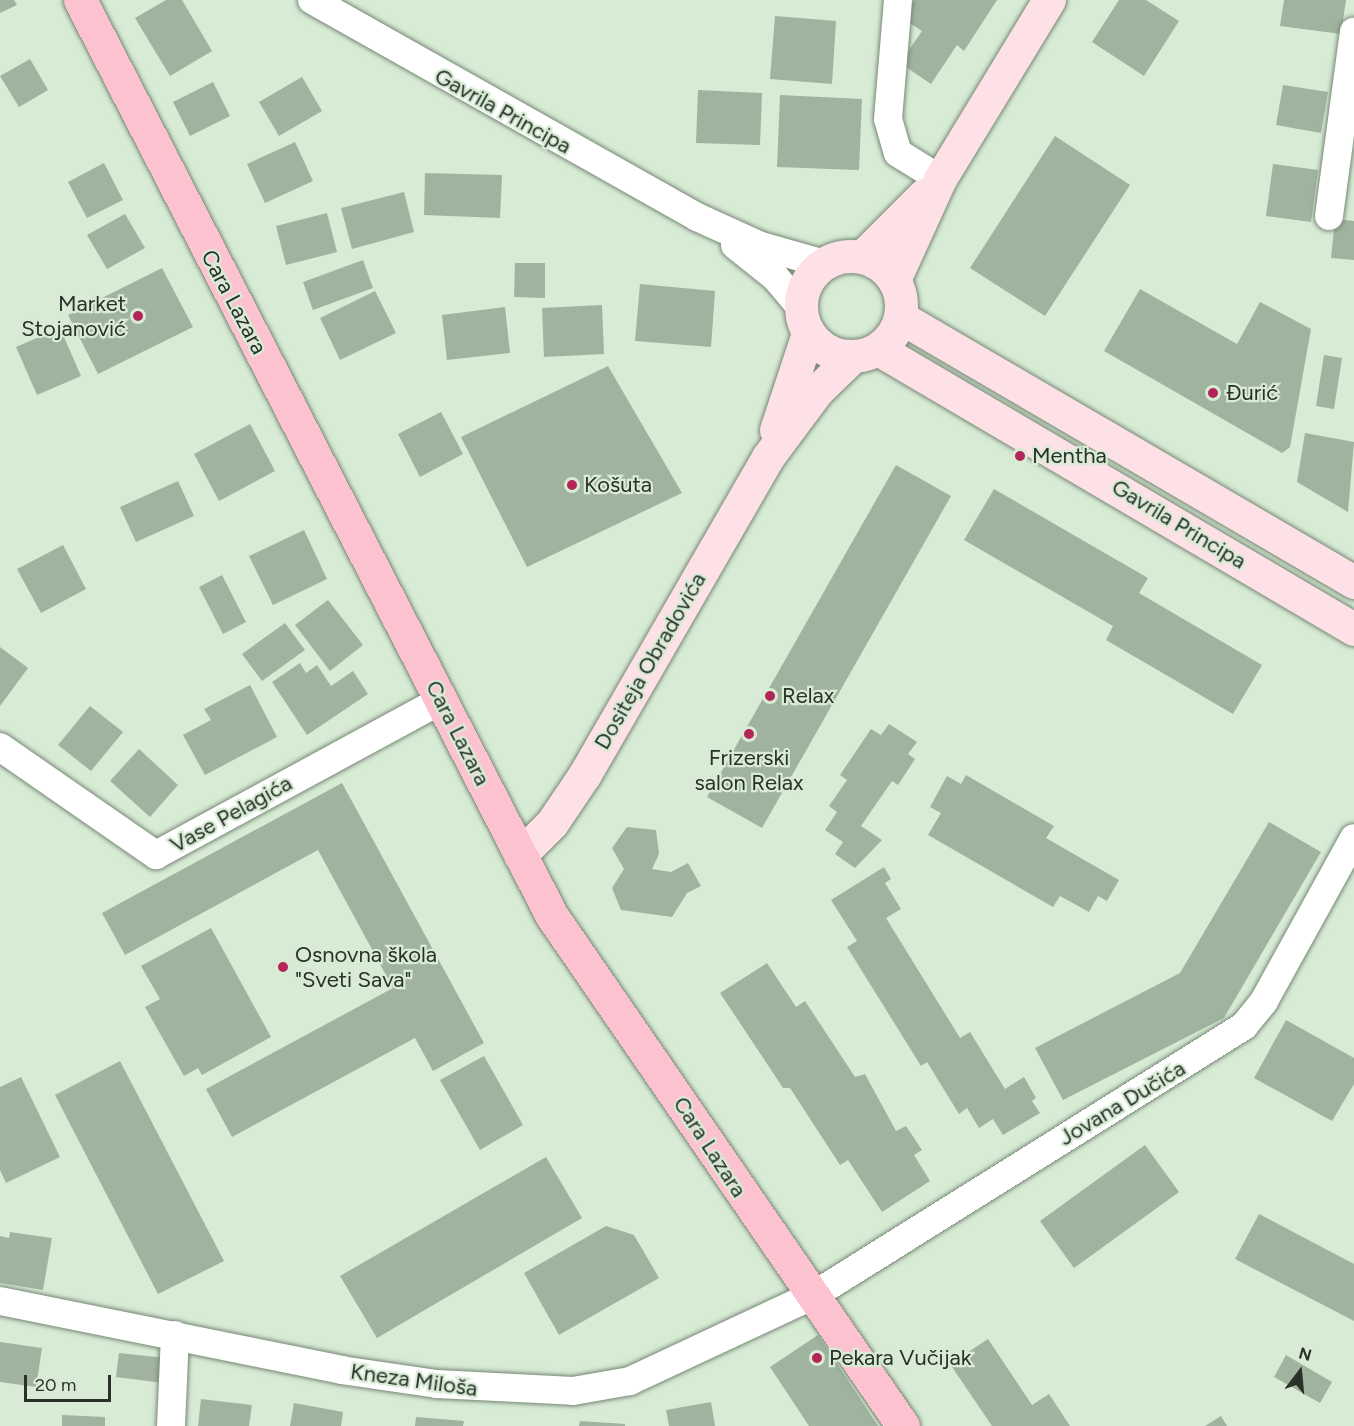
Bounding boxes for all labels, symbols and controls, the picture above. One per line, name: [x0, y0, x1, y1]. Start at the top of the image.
street label: Gavrila Principa: [430, 63, 576, 159]
street label: Cara Lazara: [195, 245, 273, 359]
place label: Market Stojanović: [21, 290, 126, 342]
marker: Market Stojanović: [131, 309, 145, 323]
place label: Đurić: [1225, 380, 1278, 406]
marker: Đurić: [1206, 386, 1220, 400]
place label: Mentha: [1032, 443, 1107, 469]
marker: Mentha: [1013, 449, 1027, 463]
place label: Košuta: [584, 472, 652, 498]
street label: Gavrila Principa: [1107, 474, 1251, 574]
marker: Košuta: [565, 478, 579, 492]
street label: Dositeja Obradovića: [589, 568, 711, 754]
street label: Cara Lazara: [420, 676, 496, 790]
place label: Relax: [782, 683, 834, 709]
marker: Relax: [763, 689, 777, 703]
marker: Frizerski salon Relax: [742, 727, 756, 741]
place label: Frizerski salon Relax: [694, 744, 804, 796]
street label: Vase Pelagića: [166, 770, 296, 858]
place label: Osnovna škola "Sveti Sava": [295, 941, 437, 992]
marker: Osnovna škola "Sveti Sava": [276, 960, 290, 974]
street label: Jovana Dučića: [1054, 1055, 1190, 1151]
street label: Cara Lazara: [668, 1092, 752, 1202]
north arrow: [1270, 1342, 1330, 1402]
text: N: [1297, 1343, 1314, 1365]
place label: Pekara Vučijak: [829, 1345, 971, 1371]
marker: Pekara Vučijak: [810, 1351, 824, 1365]
street label: Kneza Miloša: [349, 1358, 479, 1402]
scale bar: [27, 1363, 114, 1401]
text: 20 m: [35, 1374, 76, 1396]

